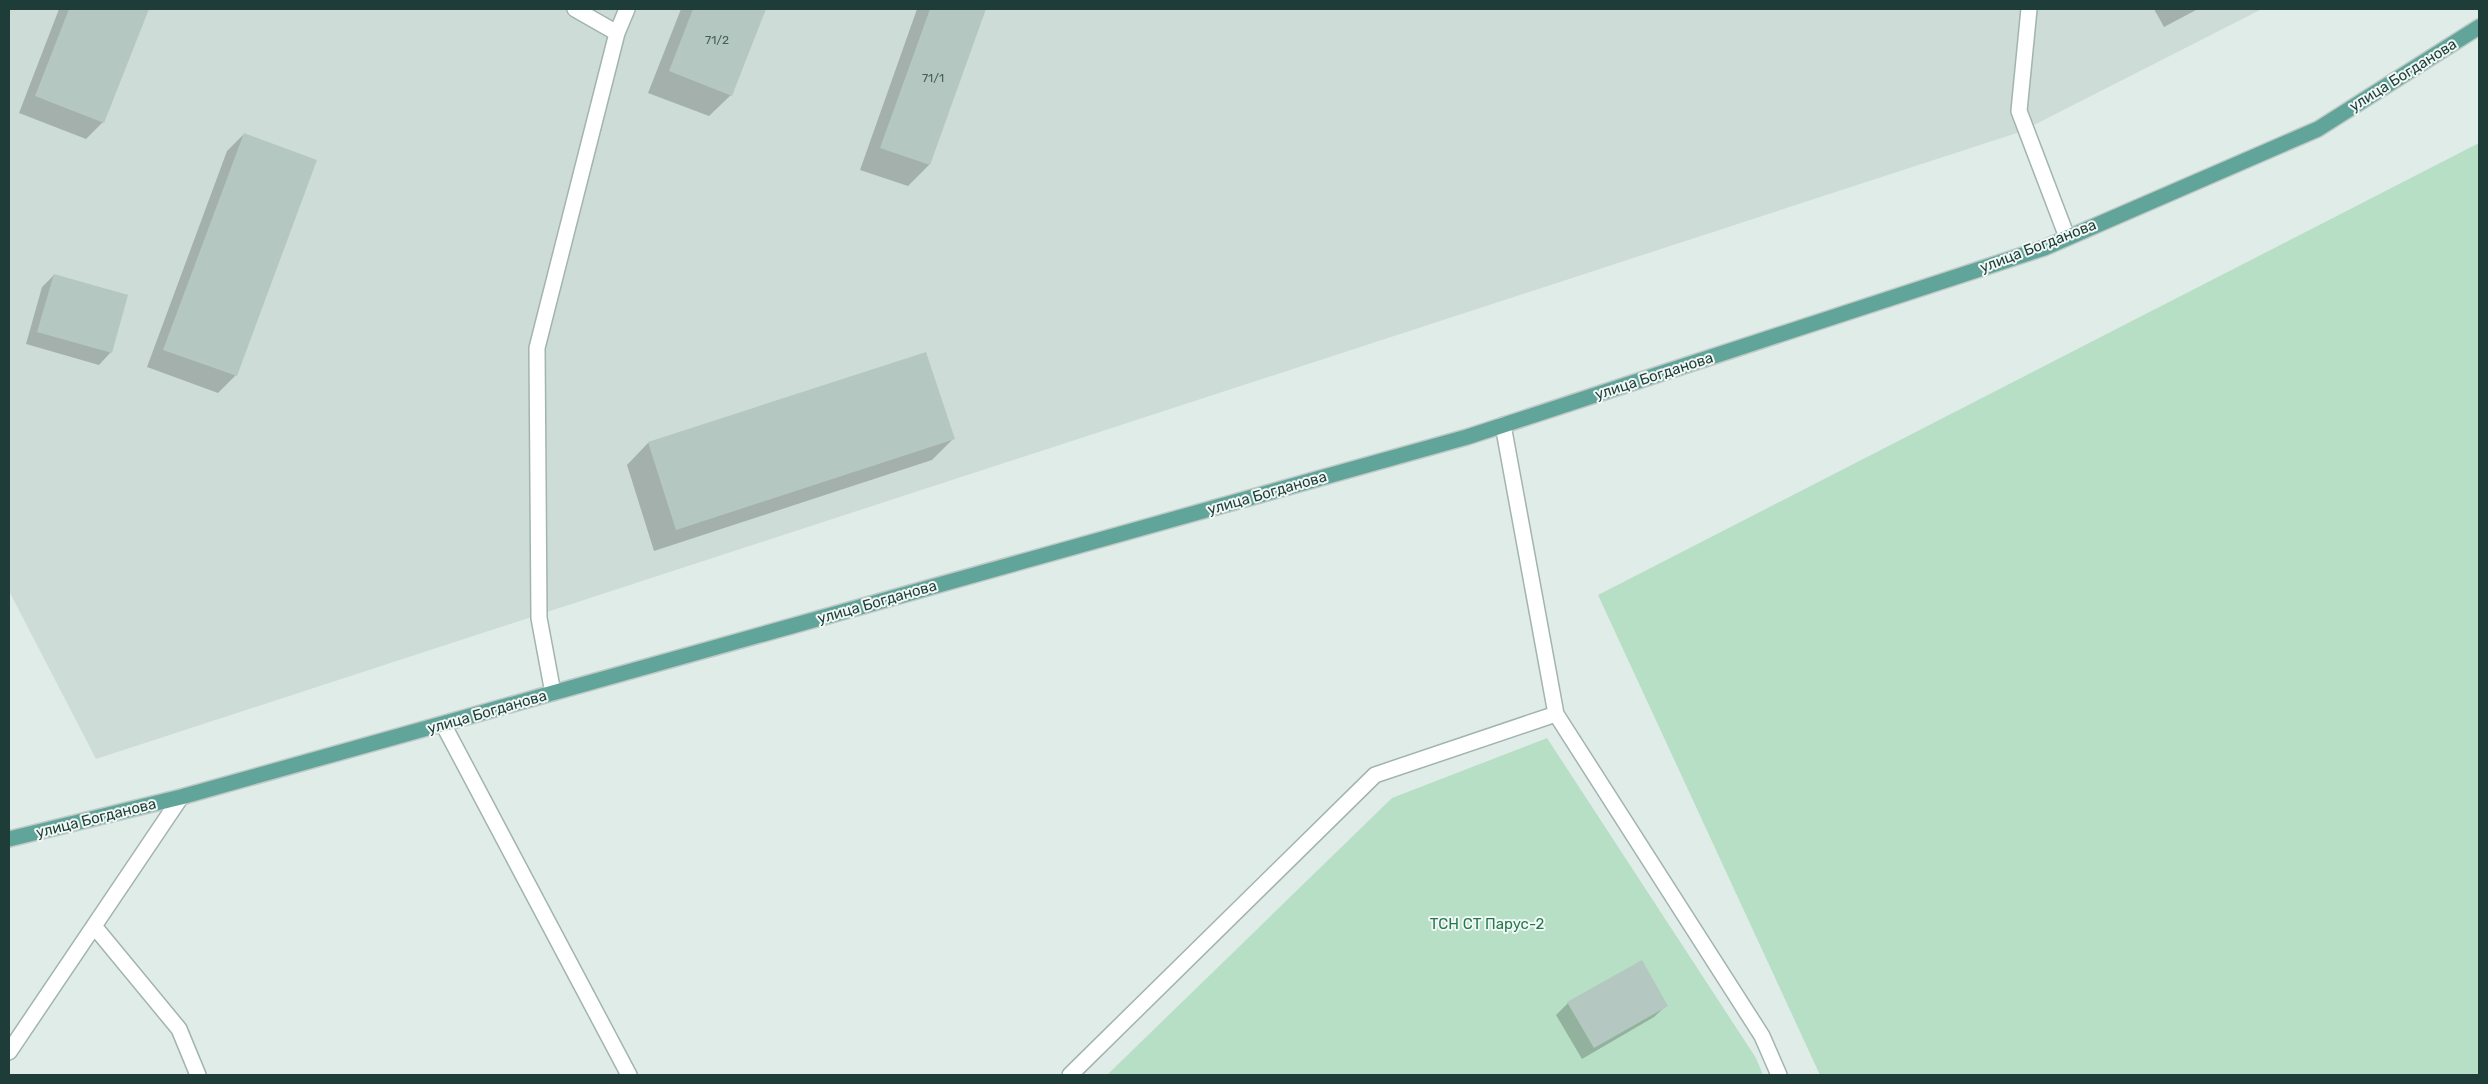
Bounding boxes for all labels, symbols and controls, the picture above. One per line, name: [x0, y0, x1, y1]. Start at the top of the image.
house number: 71/2: [705, 33, 729, 47]
street label: улица Богданова: [2346, 35, 2460, 115]
house number: 71/1: [922, 71, 944, 85]
street label: улица Богданова: [1977, 216, 2099, 276]
street label: улица Богданова: [1593, 348, 1715, 404]
street label: улица Богданова: [1205, 467, 1329, 519]
street label: улица Богданова: [815, 576, 939, 628]
street label: улица Богданова: [425, 686, 549, 738]
street label: улица Богданова: [34, 794, 158, 842]
park label: ТСН СТ Парус-2: [1430, 915, 1545, 933]

